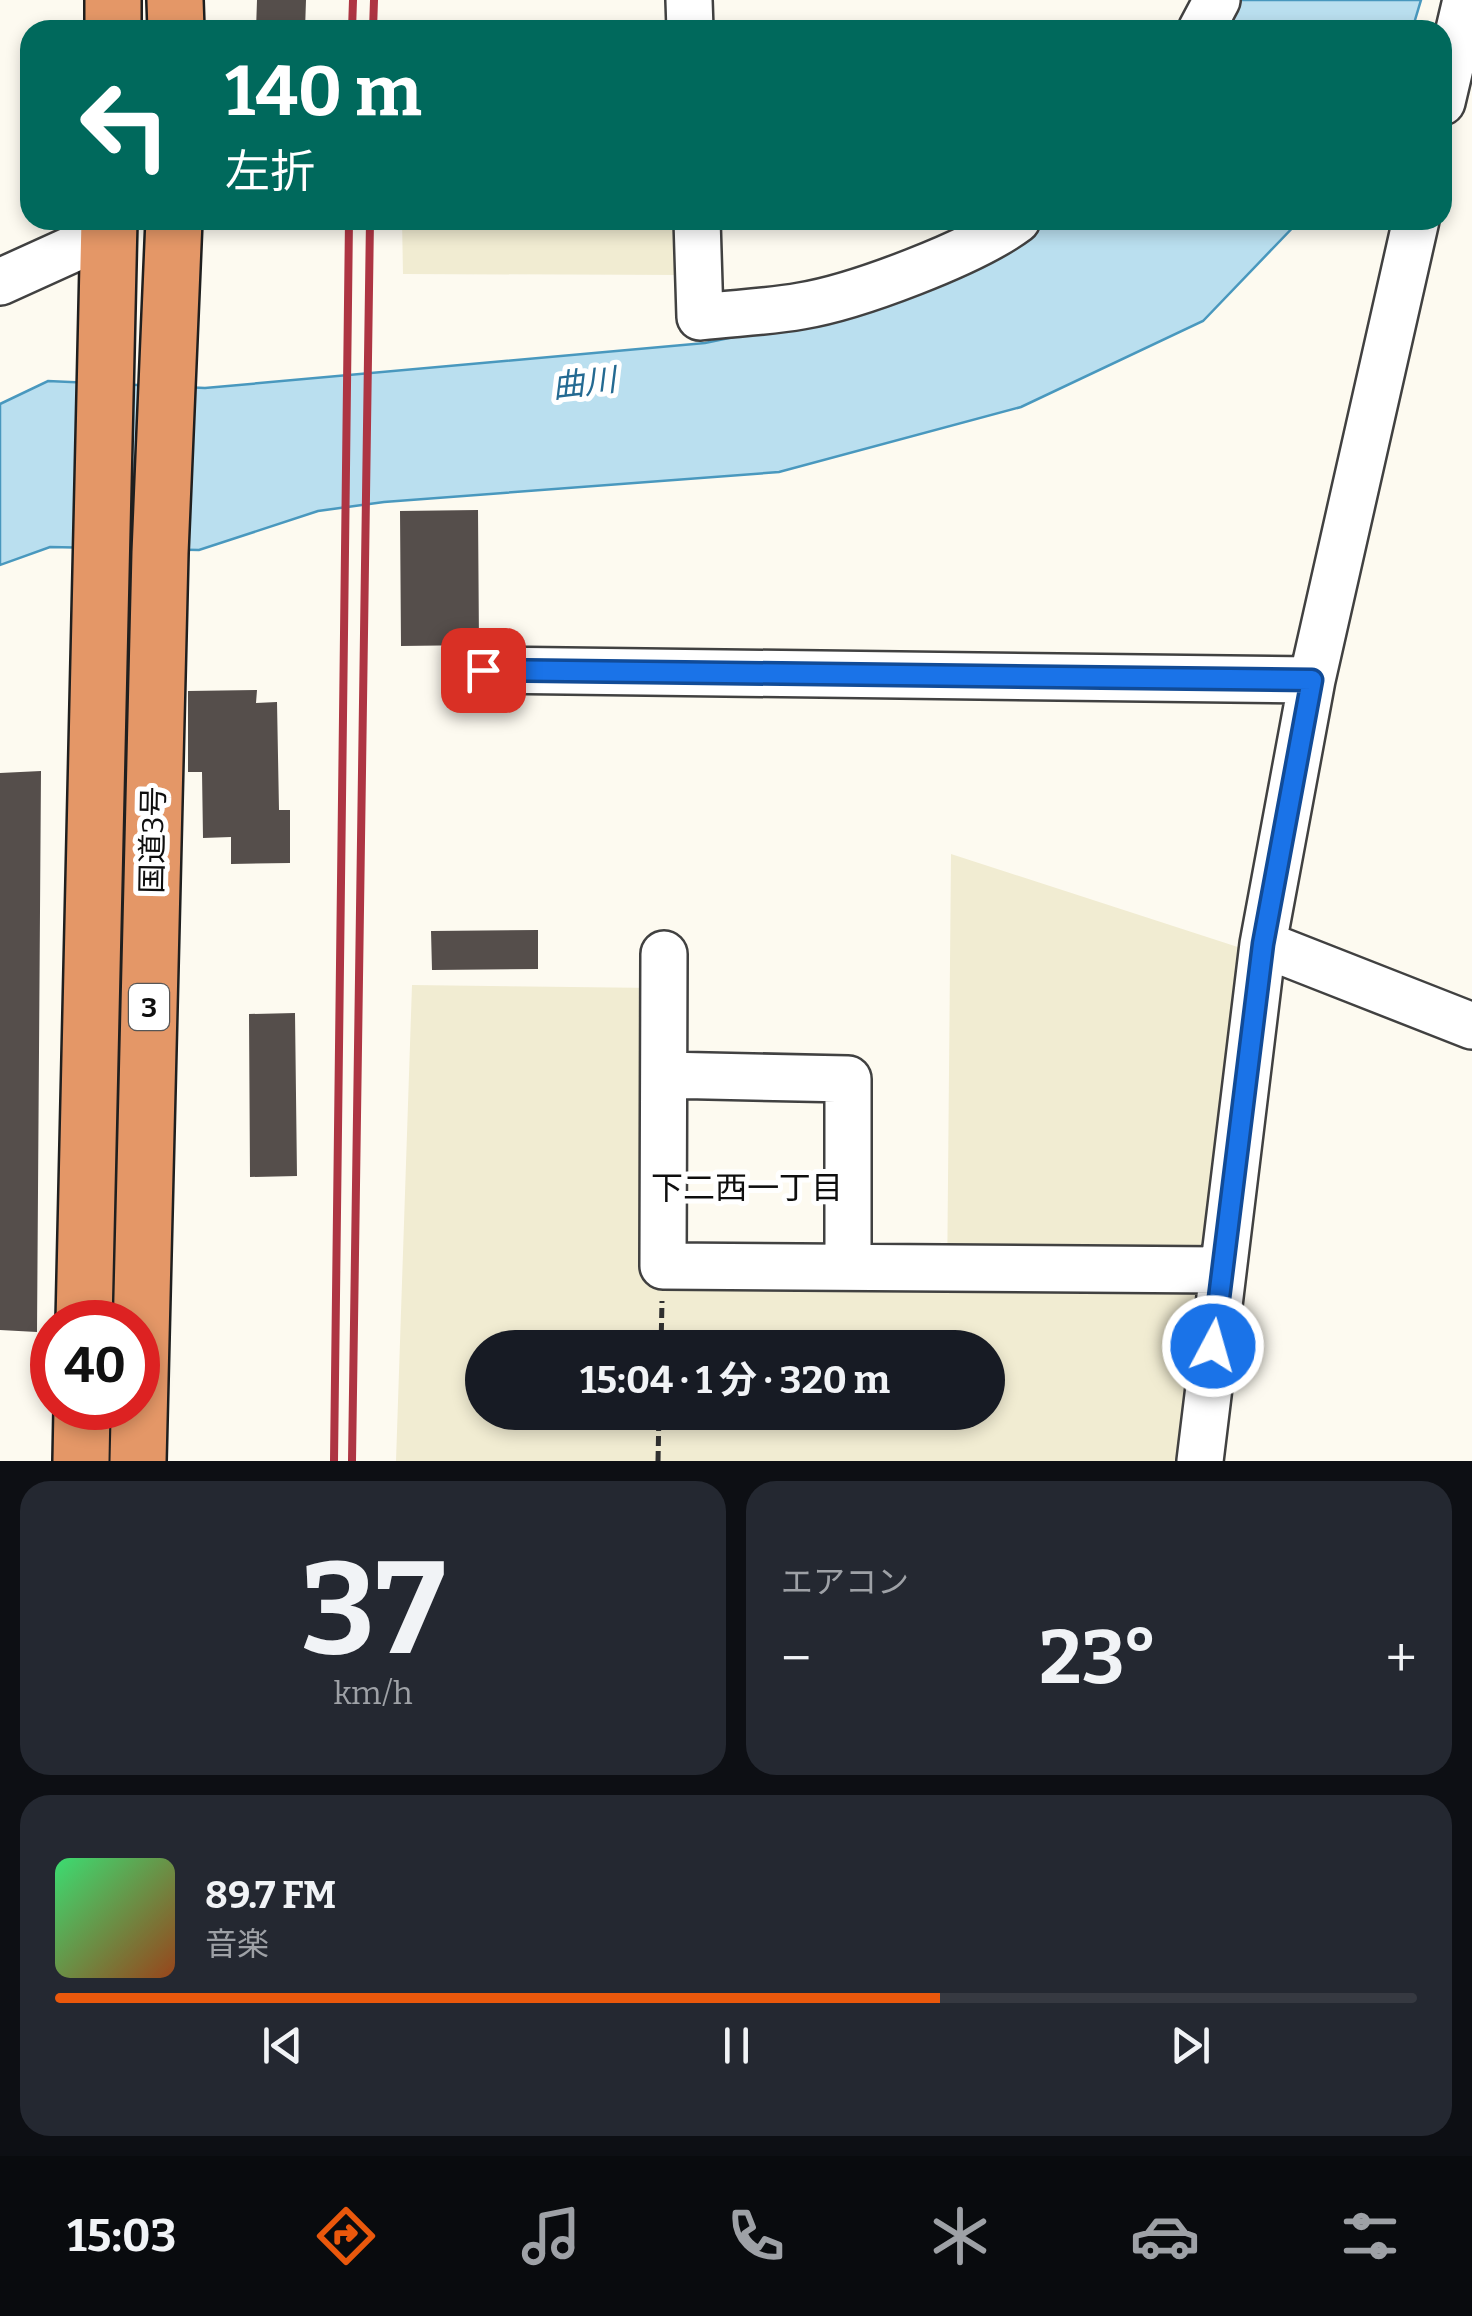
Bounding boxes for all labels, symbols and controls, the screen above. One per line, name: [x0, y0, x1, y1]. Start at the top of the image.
text: 140 m: [225, 50, 422, 134]
icon: left: [60, 60, 190, 190]
text: 左折: [225, 145, 315, 199]
water label: 曲川: [550, 360, 621, 406]
pin: [441, 628, 526, 713]
icon: arrive: [456, 643, 511, 698]
street label: 国道3号: [134, 786, 172, 894]
road number: 3: [129, 984, 169, 1030]
district label: 下二西一丁目: [651, 1169, 843, 1207]
position arrow: [1161, 1294, 1265, 1398]
speed limit sign: 40: [30, 1300, 160, 1430]
text: 15:04 · 1 分 · 320 m: [580, 1357, 890, 1403]
text: 37: [301, 1531, 445, 1687]
text: エアコン: [781, 1563, 909, 1601]
text: 23°: [1039, 1613, 1158, 1703]
text: −: [781, 1626, 811, 1692]
text: +: [1386, 1626, 1417, 1692]
text: km/h: [333, 1674, 413, 1712]
text: 89.7 FM: [205, 1872, 336, 1918]
text: 音楽: [205, 1925, 269, 1963]
icon: previous: [255, 2018, 310, 2073]
icon: pause: [709, 2018, 764, 2073]
icon: next: [1163, 2018, 1218, 2073]
icon: directions: [311, 2201, 381, 2271]
icon: music: [516, 2201, 586, 2271]
icon: phone: [721, 2201, 791, 2271]
icon: climate: [925, 2201, 995, 2271]
icon: car: [1130, 2201, 1200, 2271]
icon: filters: [1335, 2201, 1405, 2271]
text: 15:03: [67, 2209, 176, 2263]

